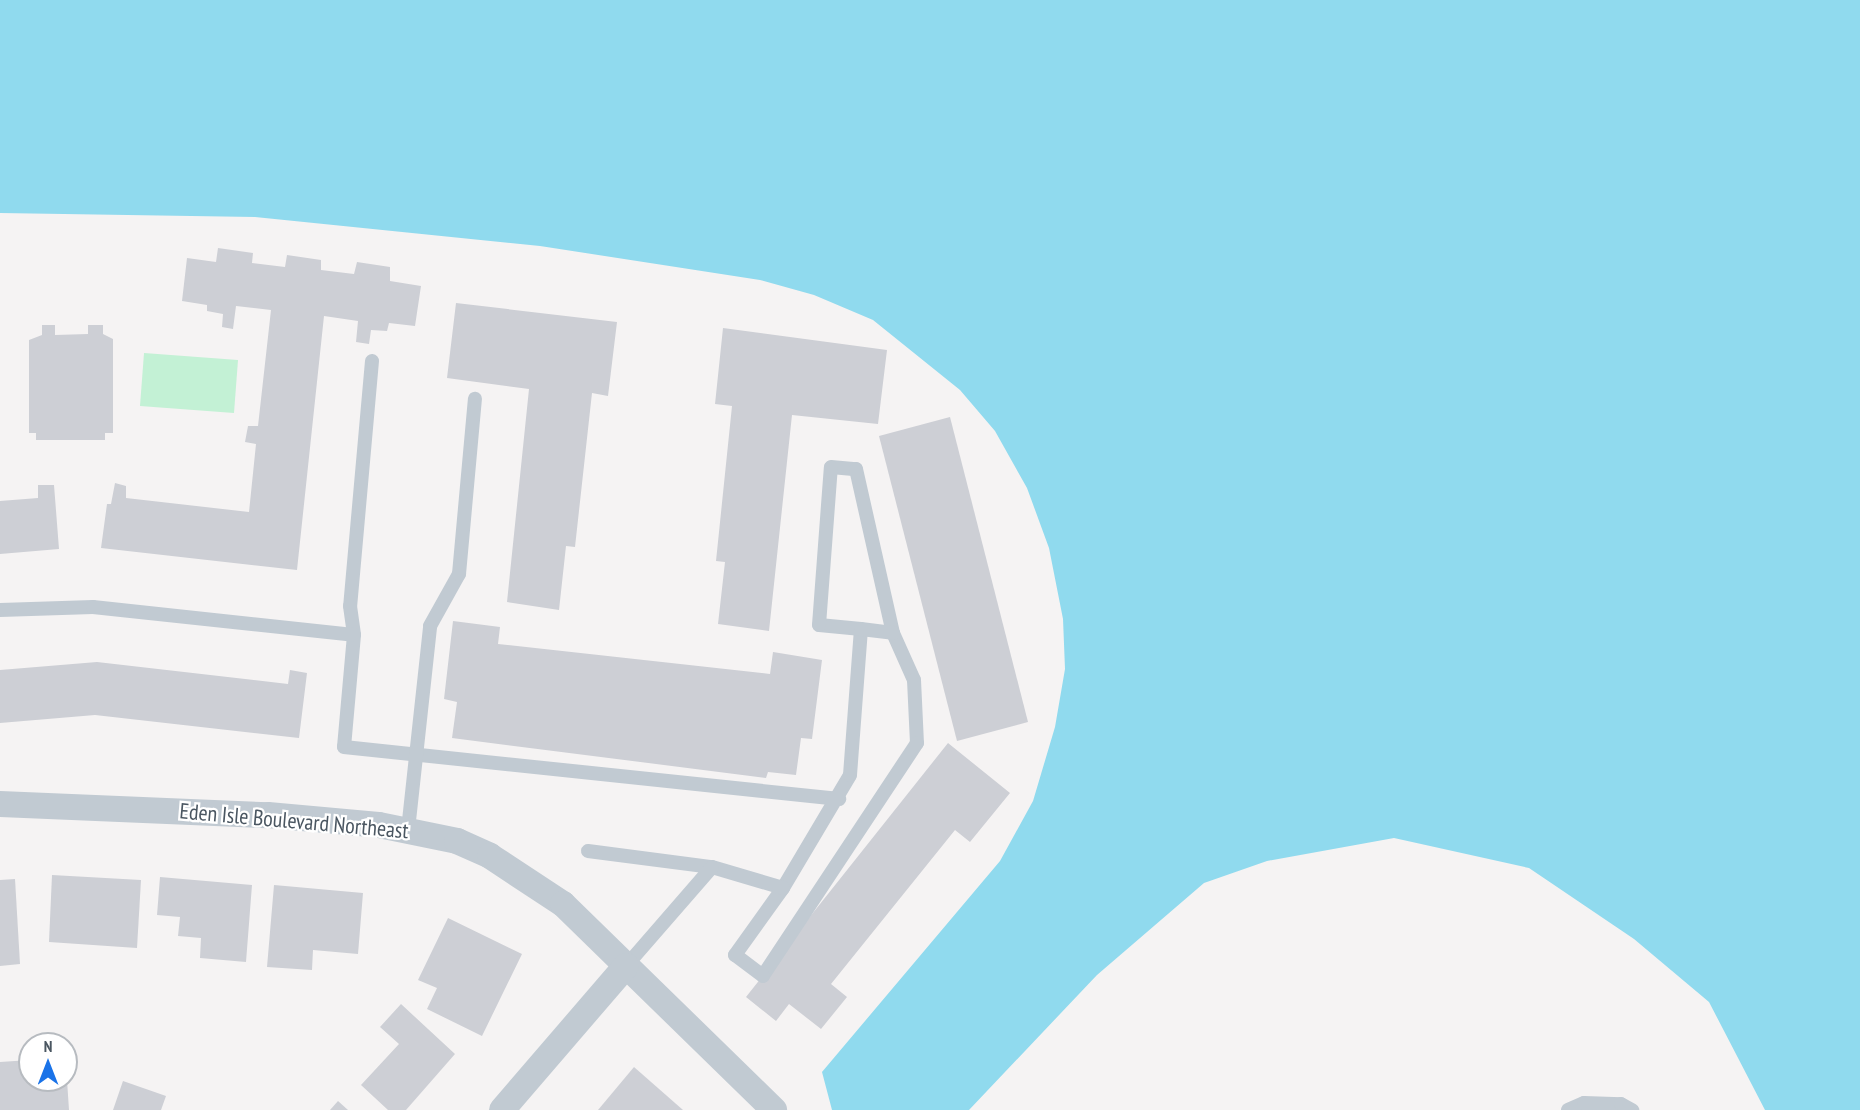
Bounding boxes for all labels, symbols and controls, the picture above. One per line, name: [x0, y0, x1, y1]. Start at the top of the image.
street label: Eden Isle Boulevard Northeast: [178, 798, 410, 844]
north arrow: [18, 1032, 78, 1092]
text: N: [44, 1036, 52, 1056]

